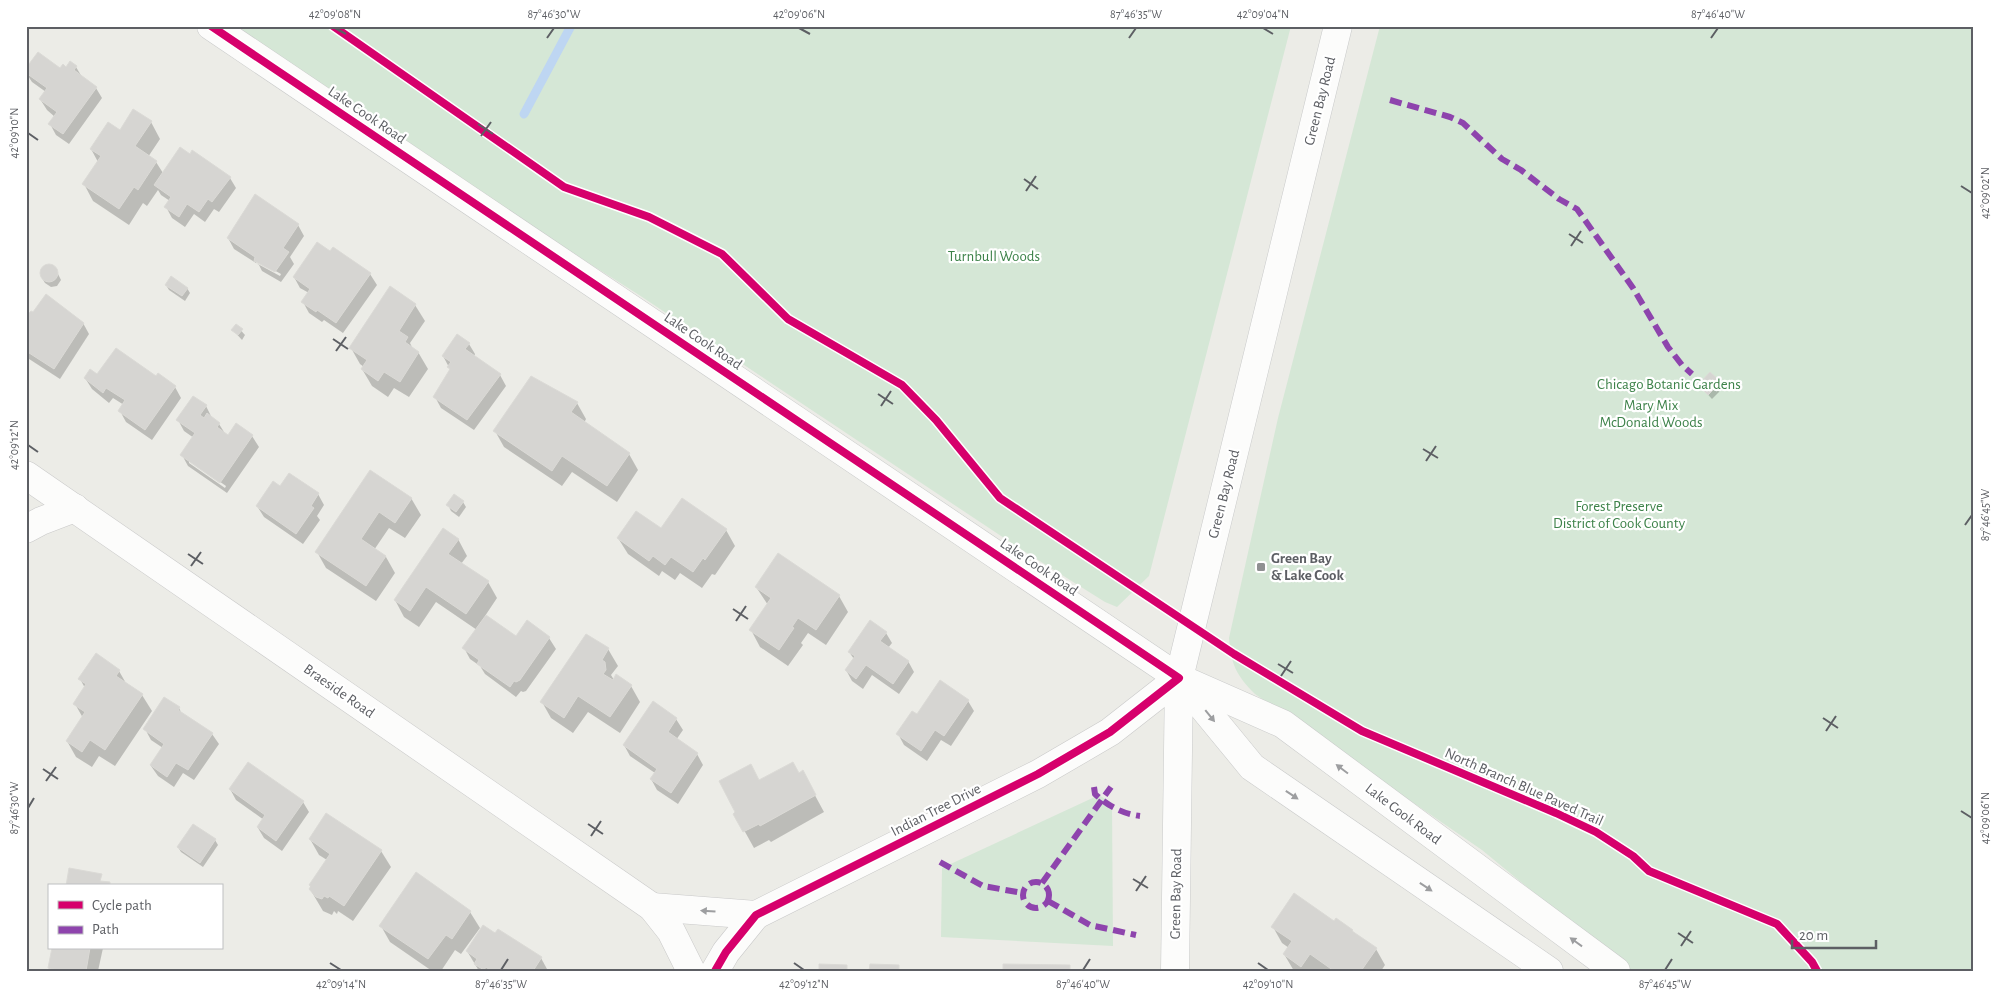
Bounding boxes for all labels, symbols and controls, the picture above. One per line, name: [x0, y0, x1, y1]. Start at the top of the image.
text: 42°09'08"N: [309, 8, 361, 20]
text: 87°46'30"W: [527, 8, 581, 20]
text: 42°09'06"N: [773, 8, 825, 20]
text: 87°46'35"W: [1110, 8, 1162, 20]
text: 42°09'04"N: [1237, 8, 1289, 20]
text: 87°46'40"W: [1691, 8, 1745, 20]
street label: Green Bay Road: [1302, 55, 1338, 147]
street label: Lake Cook Road: [325, 83, 409, 147]
text: 42°09'10"N: [8, 108, 20, 158]
text: 42°09'02"N: [1979, 167, 1991, 219]
park label: Turnbull Woods: [948, 249, 1040, 264]
street label: Lake Cook Road: [661, 309, 745, 373]
park label: Chicago Botanic Gardens: [1597, 377, 1741, 392]
park label: Mary Mix McDonald Woods: [1599, 398, 1703, 430]
text: 42°09'12"N: [8, 420, 20, 470]
street label: Green Bay Road: [1206, 448, 1242, 540]
text: 87°46'45"W: [1979, 488, 1991, 541]
park label: Forest Preserve District of Cook County: [1553, 499, 1686, 531]
street label: Lake Cook Road: [997, 535, 1081, 599]
place label: Green Bay & Lake Cook: [1271, 551, 1345, 583]
marker: Green Bay & Lake Cook: [1255, 561, 1267, 573]
street label: Braeside Road: [301, 661, 377, 721]
one-way arrow: [1204, 709, 1215, 722]
street label: North Branch Blue Paved Trail: [1442, 745, 1606, 829]
one-way arrow: [1335, 764, 1349, 774]
text: 87°46'30"W: [8, 781, 20, 835]
street label: Indian Tree Drive: [889, 781, 983, 839]
street label: Lake Cook Road: [1362, 781, 1444, 847]
one-way arrow: [1285, 790, 1299, 800]
text: 42°09'06"N: [1979, 792, 1991, 844]
street label: Green Bay Road: [1168, 848, 1184, 940]
one-way arrow: [1419, 882, 1433, 892]
legend: [48, 884, 222, 950]
text: Cycle path: [92, 898, 152, 913]
one-way arrow: [699, 907, 715, 915]
scale bar: [1792, 917, 1875, 949]
text: Path: [92, 922, 119, 937]
text: 20 m: [1799, 928, 1828, 943]
one-way arrow: [1570, 937, 1583, 947]
text: 42°09'14"N: [316, 978, 366, 990]
text: 87°46'35"W: [475, 978, 527, 990]
text: 42°09'12"N: [779, 978, 829, 990]
text: 87°46'40"W: [1056, 978, 1110, 990]
text: 42°09'10"N: [1243, 978, 1293, 990]
text: 87°46'45"W: [1639, 978, 1692, 990]

